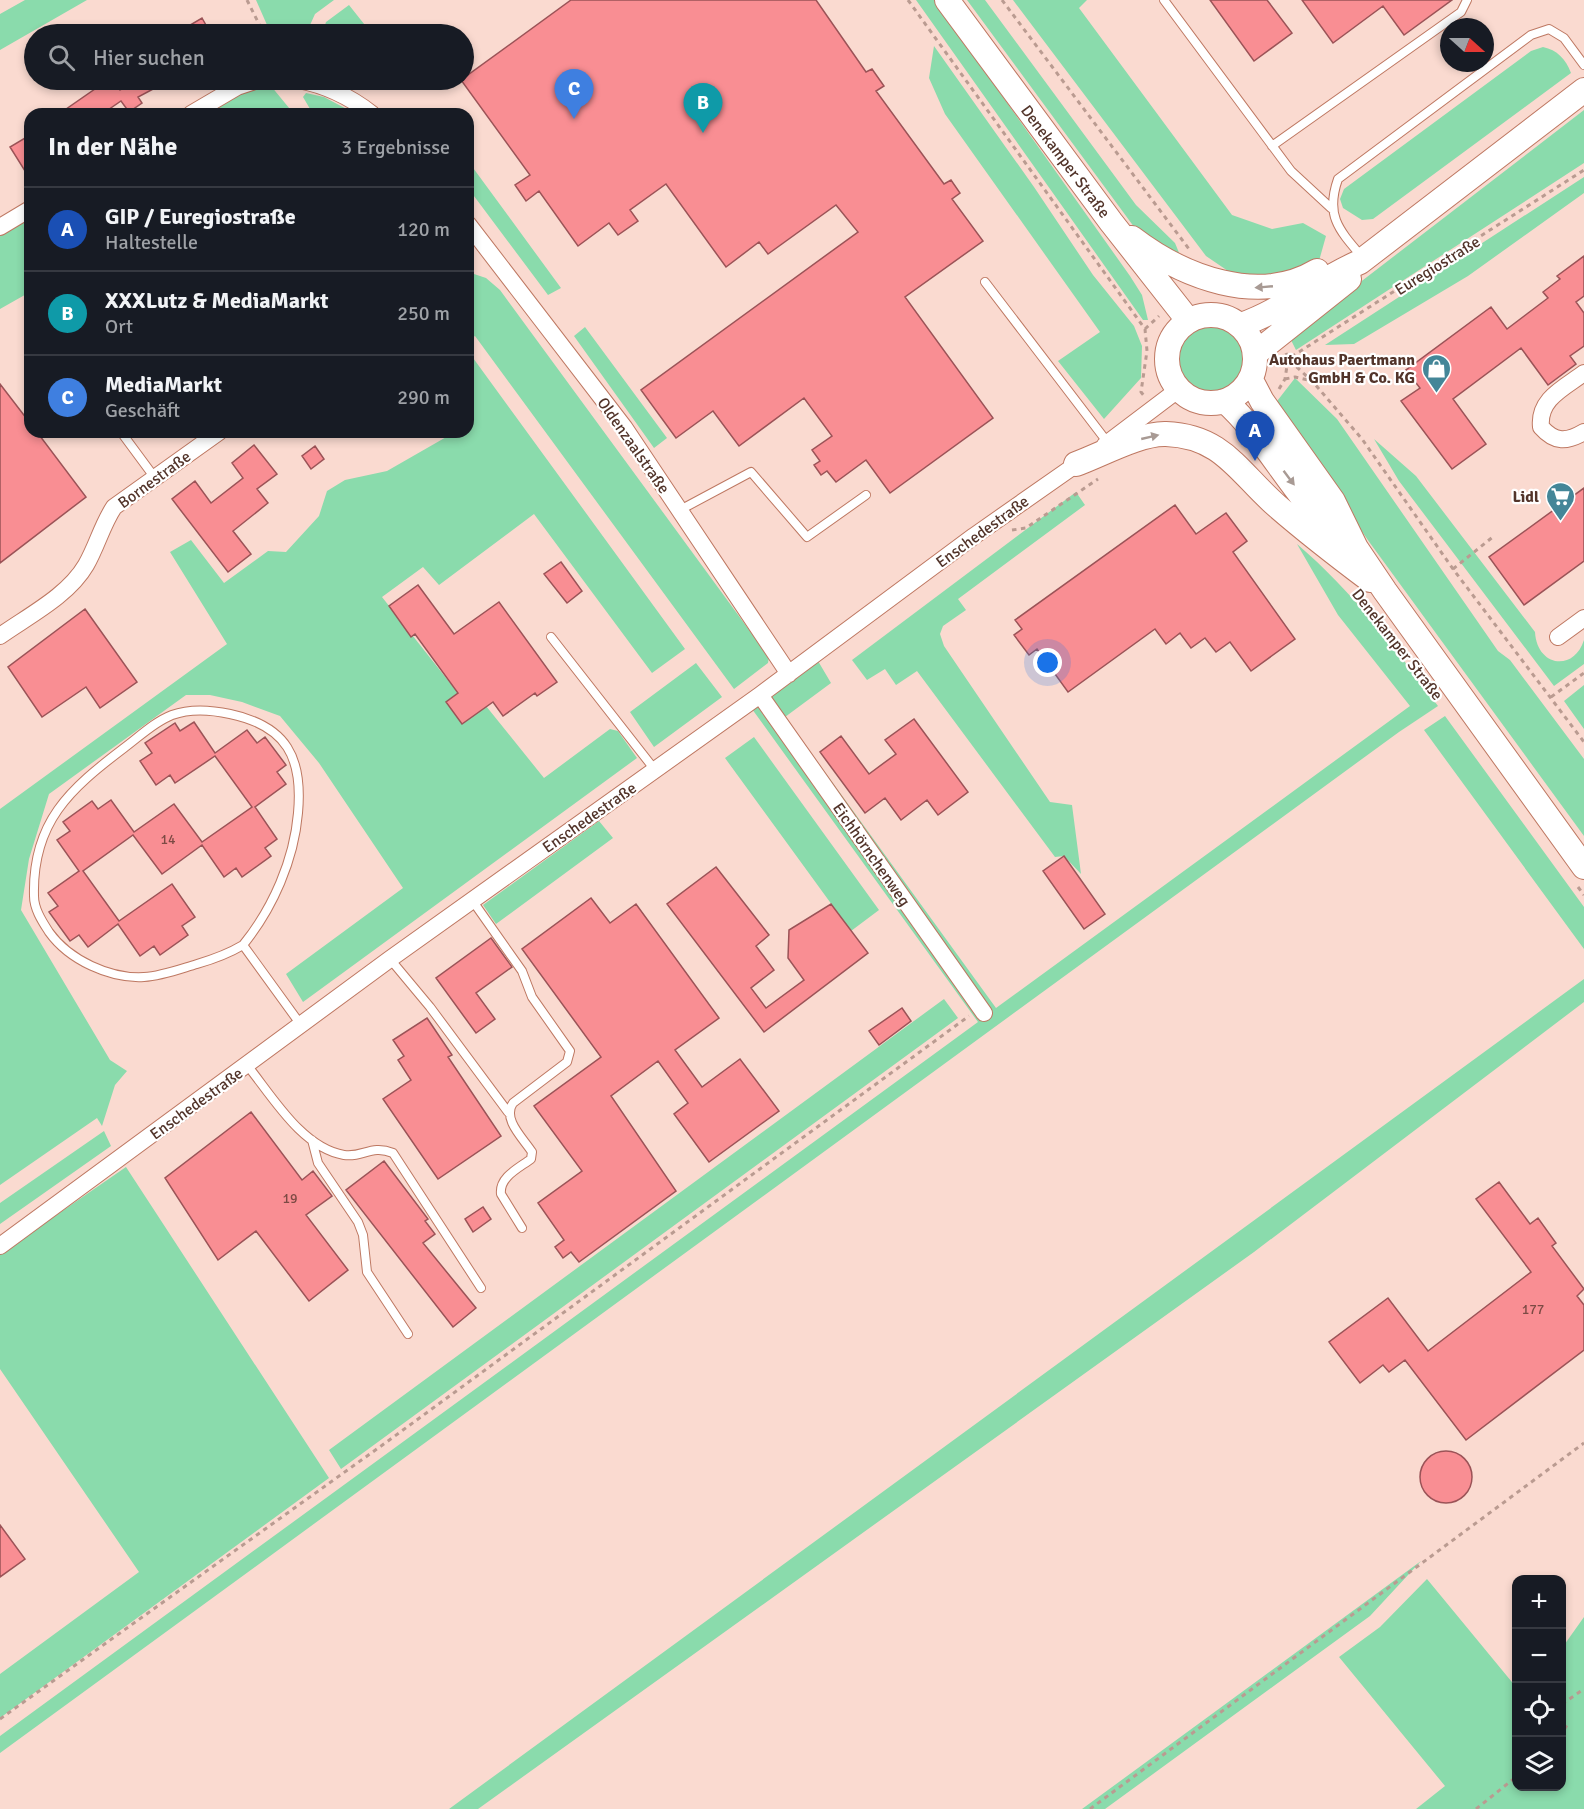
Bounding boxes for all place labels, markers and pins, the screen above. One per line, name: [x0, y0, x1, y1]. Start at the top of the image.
pin: C: [554, 70, 594, 119]
pin: B: [684, 84, 722, 133]
place label: Autohaus Paertmann GmbH & Co. KG: [1269, 350, 1415, 388]
shop icon: Autohaus Paertmann GmbH & Co. KG: [1420, 352, 1452, 394]
pin: A: [1236, 412, 1274, 461]
supermarket icon: Lidl: [1544, 480, 1576, 522]
place label: Lidl: [1512, 487, 1539, 507]

